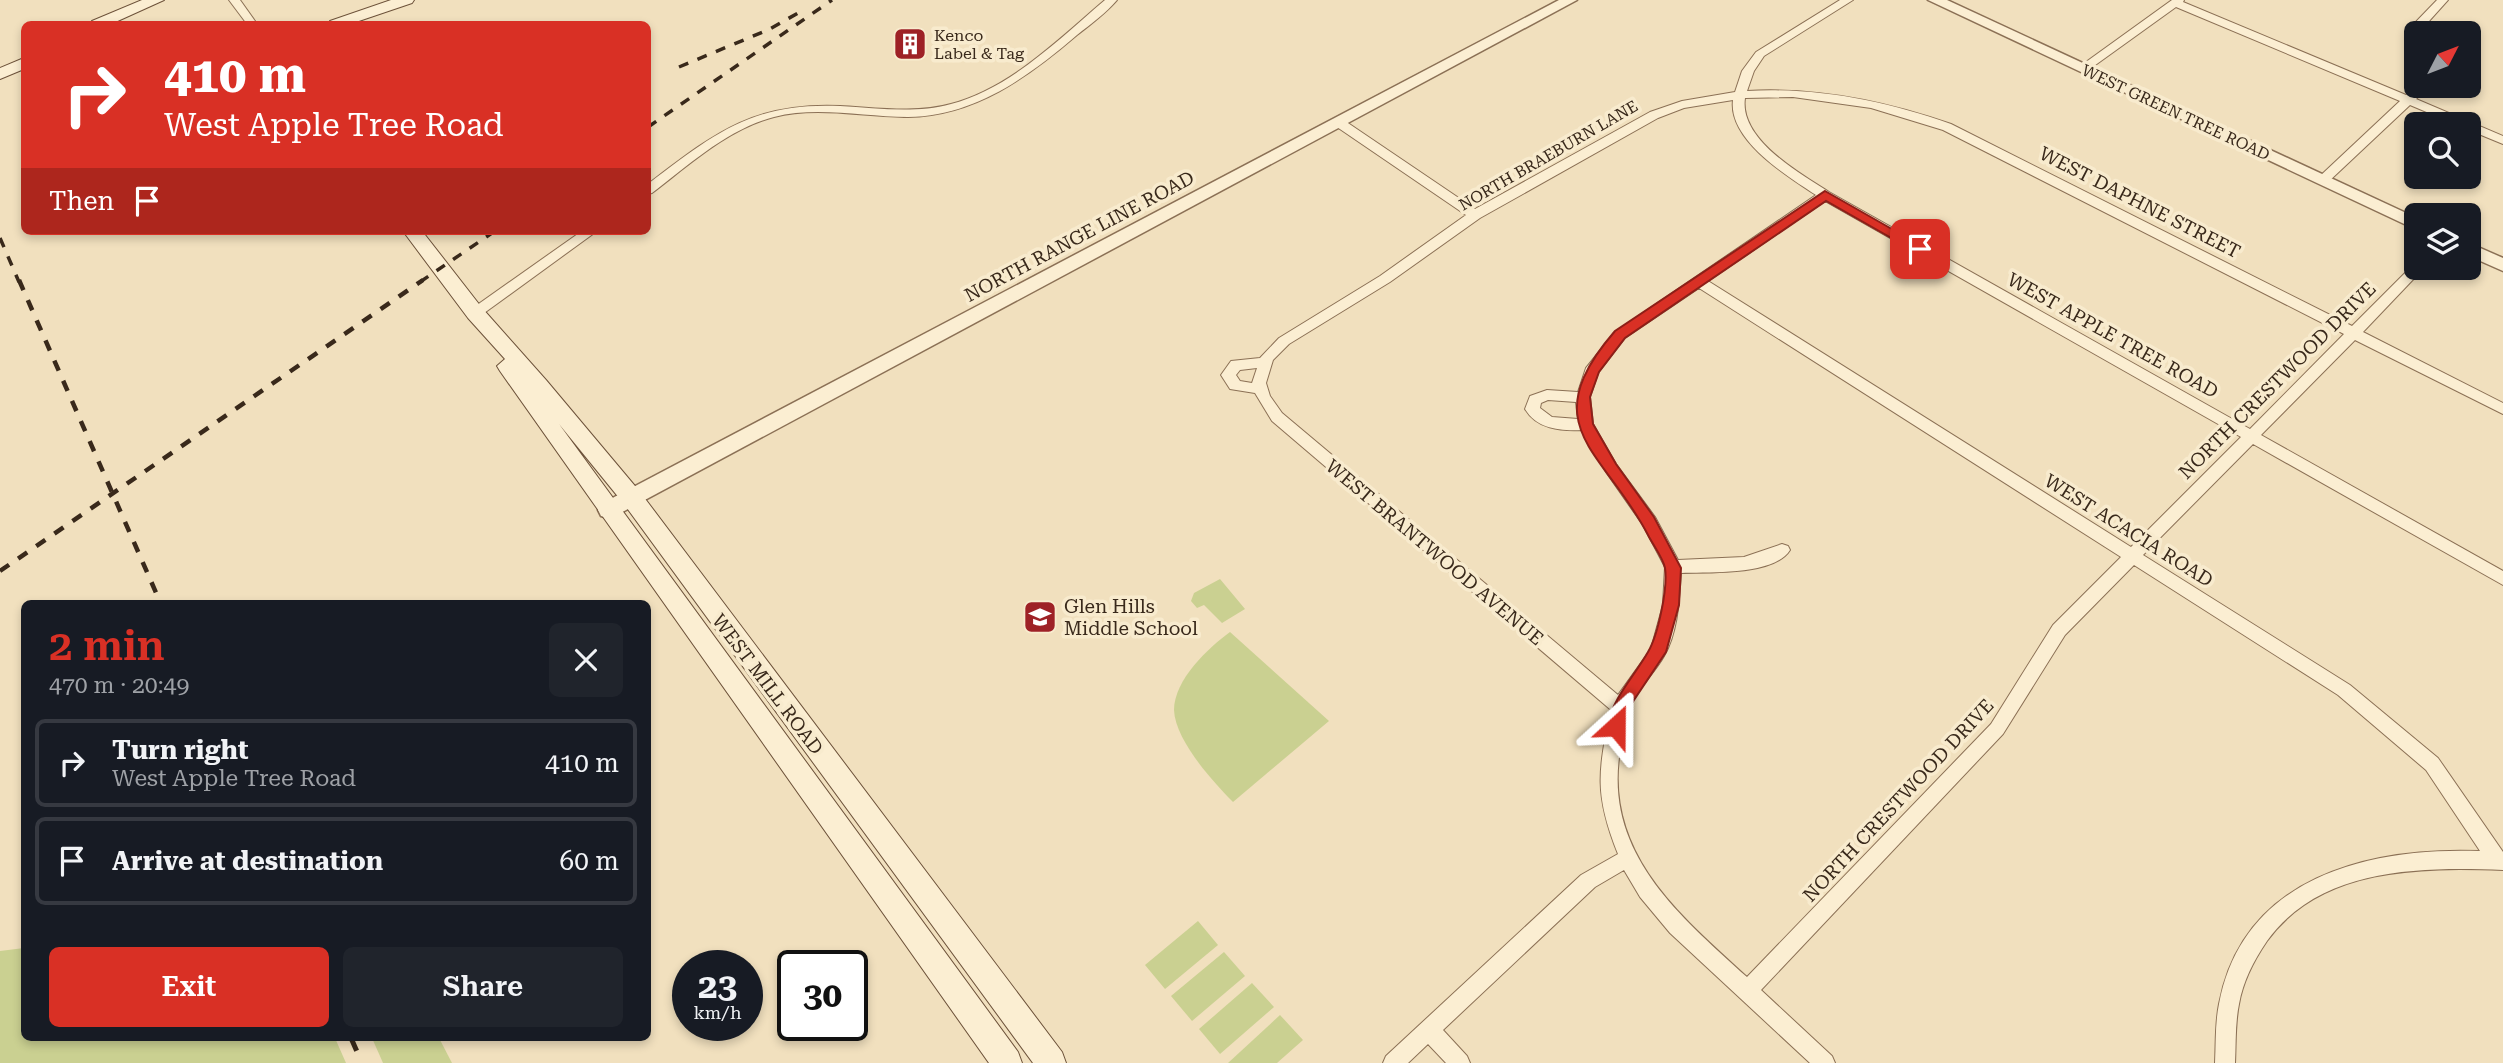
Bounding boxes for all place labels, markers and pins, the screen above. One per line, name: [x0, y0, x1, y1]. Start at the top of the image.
building icon: Kenco Label & Tag: [891, 25, 929, 63]
place label: Kenco Label & Tag: [934, 26, 1025, 63]
pin: [1890, 219, 1950, 279]
place label: Glen Hills Middle School: [1064, 595, 1198, 640]
school or university icon: Glen Hills Middle School: [1021, 598, 1059, 636]

